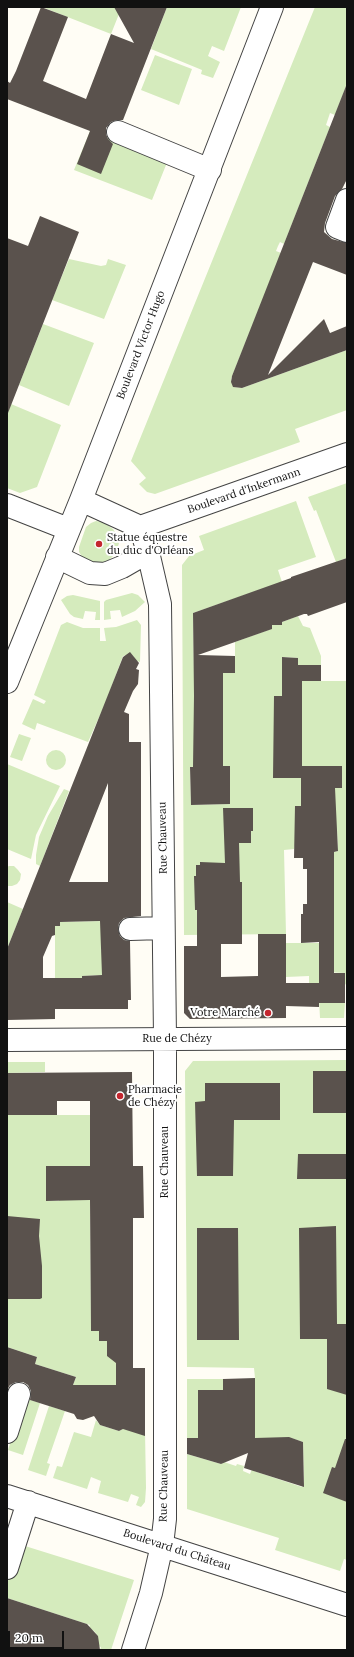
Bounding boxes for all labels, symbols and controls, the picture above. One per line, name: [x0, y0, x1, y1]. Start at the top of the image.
street label: Boulevard Victor Hugo: [114, 289, 168, 401]
street label: Boulevard d'Inkermann: [186, 465, 302, 517]
place label: Statue équestre du duc d'Orléans: [107, 531, 194, 557]
marker: Statue équestre du duc d'Orléans: [94, 539, 104, 549]
street label: Rue Chauveau: [156, 802, 170, 874]
place label: Votre Marché: [190, 1006, 260, 1020]
marker: Votre Marché: [263, 1008, 273, 1018]
street label: Rue de Chézy: [142, 1032, 212, 1046]
place label: Pharmacie de Chézy: [128, 1083, 182, 1109]
marker: Pharmacie de Chézy: [115, 1091, 125, 1101]
street label: Rue Chauveau: [158, 1126, 172, 1198]
street label: Rue Chauveau: [157, 1450, 171, 1522]
street label: Boulevard du Château: [122, 1526, 232, 1574]
scale bar: [10, 1623, 66, 1649]
text: 20 m: [15, 1630, 43, 1645]

